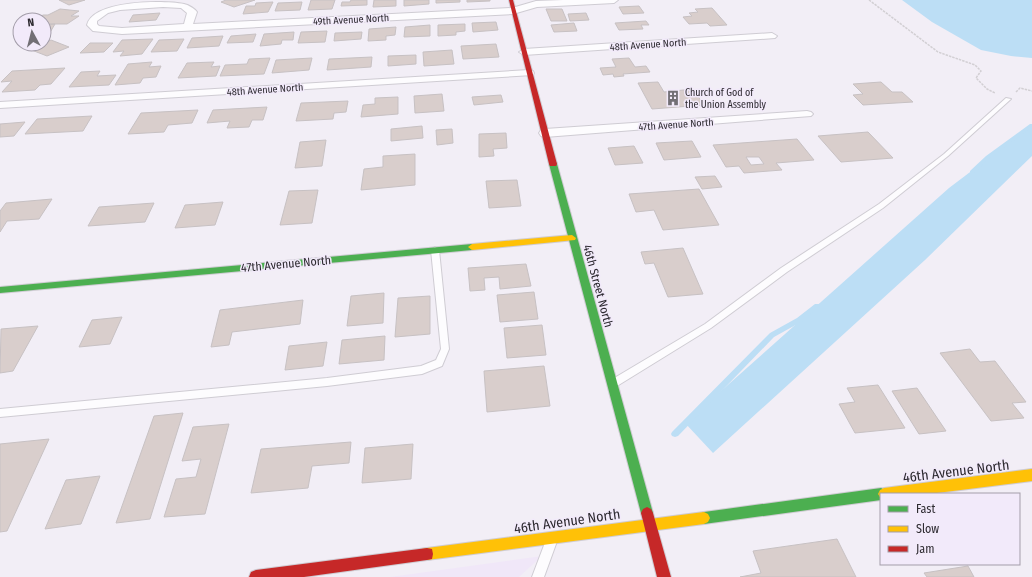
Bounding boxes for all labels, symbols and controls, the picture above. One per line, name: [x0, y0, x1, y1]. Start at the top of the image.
north arrow: [12, 12, 52, 52]
street label: 49th Avenue North: [313, 12, 389, 28]
text: N: [27, 16, 35, 29]
street label: 48th Avenue North: [609, 36, 687, 54]
street label: 48th Avenue North: [226, 81, 304, 99]
place label: Church of God of the Union Assembly: [685, 87, 767, 111]
building icon: Church of God of the Union Assembly: [664, 89, 682, 107]
street label: 47th Avenue North: [638, 116, 714, 134]
street label: 46th Street North: [580, 243, 616, 329]
street label: 47th Avenue North: [240, 253, 332, 275]
street label: 46th Avenue North: [902, 457, 1010, 486]
legend: [880, 493, 1020, 565]
text: Fast: [916, 502, 935, 516]
street label: 46th Avenue North: [513, 506, 621, 537]
text: Slow: [916, 522, 939, 536]
text: Jam: [916, 542, 934, 556]

